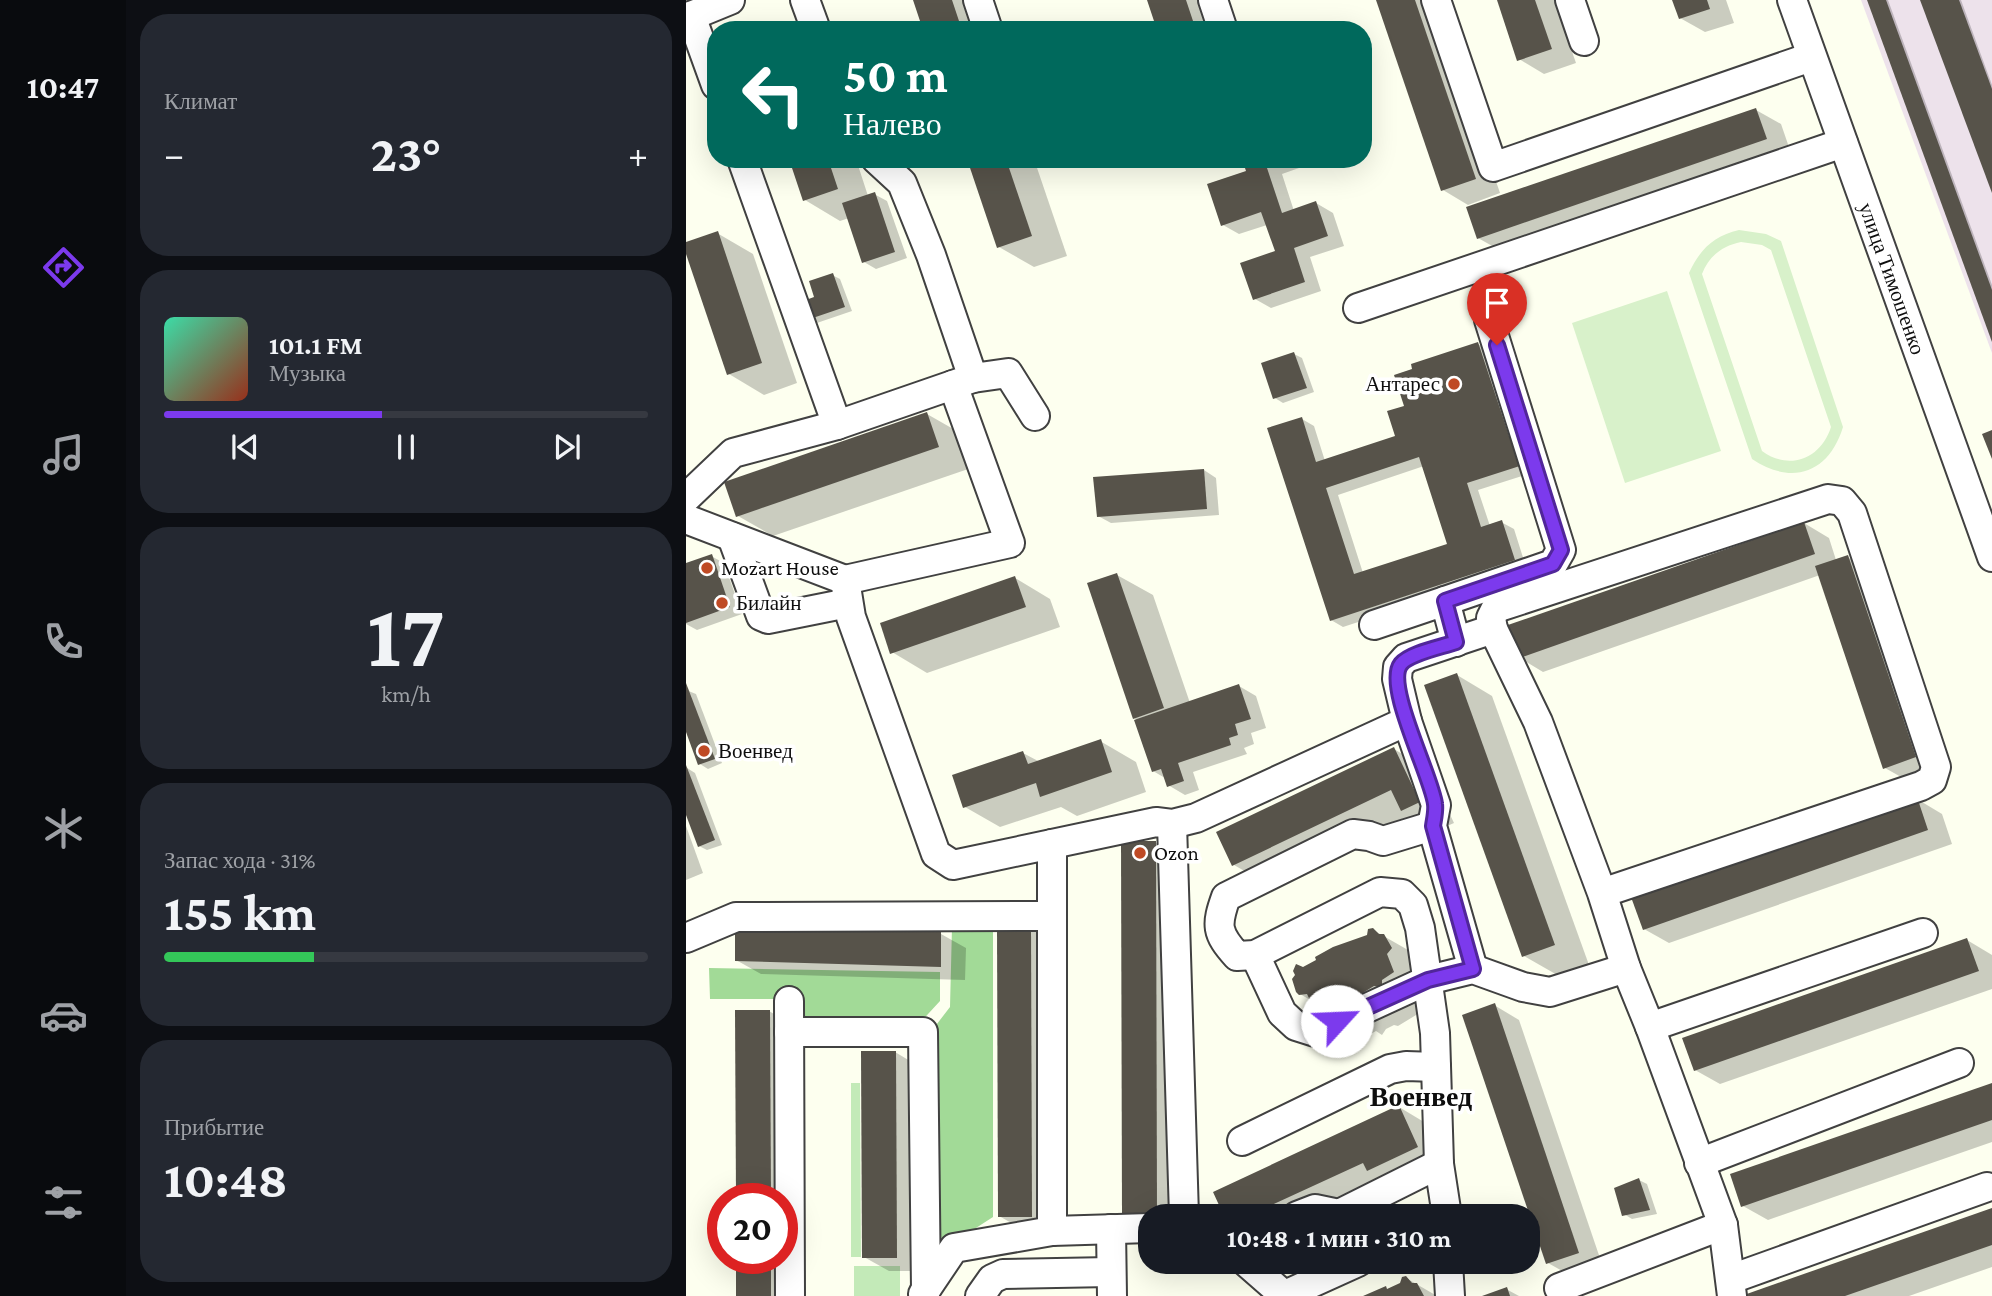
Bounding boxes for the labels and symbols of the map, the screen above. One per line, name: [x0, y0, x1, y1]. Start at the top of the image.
street label: улица Тимошенко: [1854, 199, 1930, 358]
pin: [1467, 273, 1527, 345]
place label: Антарес: [1365, 372, 1440, 396]
marker: Антарес: [1446, 376, 1462, 392]
place label: Mozart House: [721, 556, 839, 580]
marker: Mozart House: [699, 560, 715, 576]
place label: Билайн: [736, 591, 802, 615]
marker: Билайн: [714, 595, 730, 611]
place label: Военвед: [718, 739, 793, 763]
marker: Военвед: [696, 743, 712, 759]
place label: Ozon: [1154, 841, 1199, 865]
marker: Ozon: [1132, 845, 1148, 861]
position arrow: [1300, 984, 1374, 1058]
district label: Военвед: [1370, 1081, 1472, 1112]
speed limit sign: 20: [707, 1183, 798, 1274]

